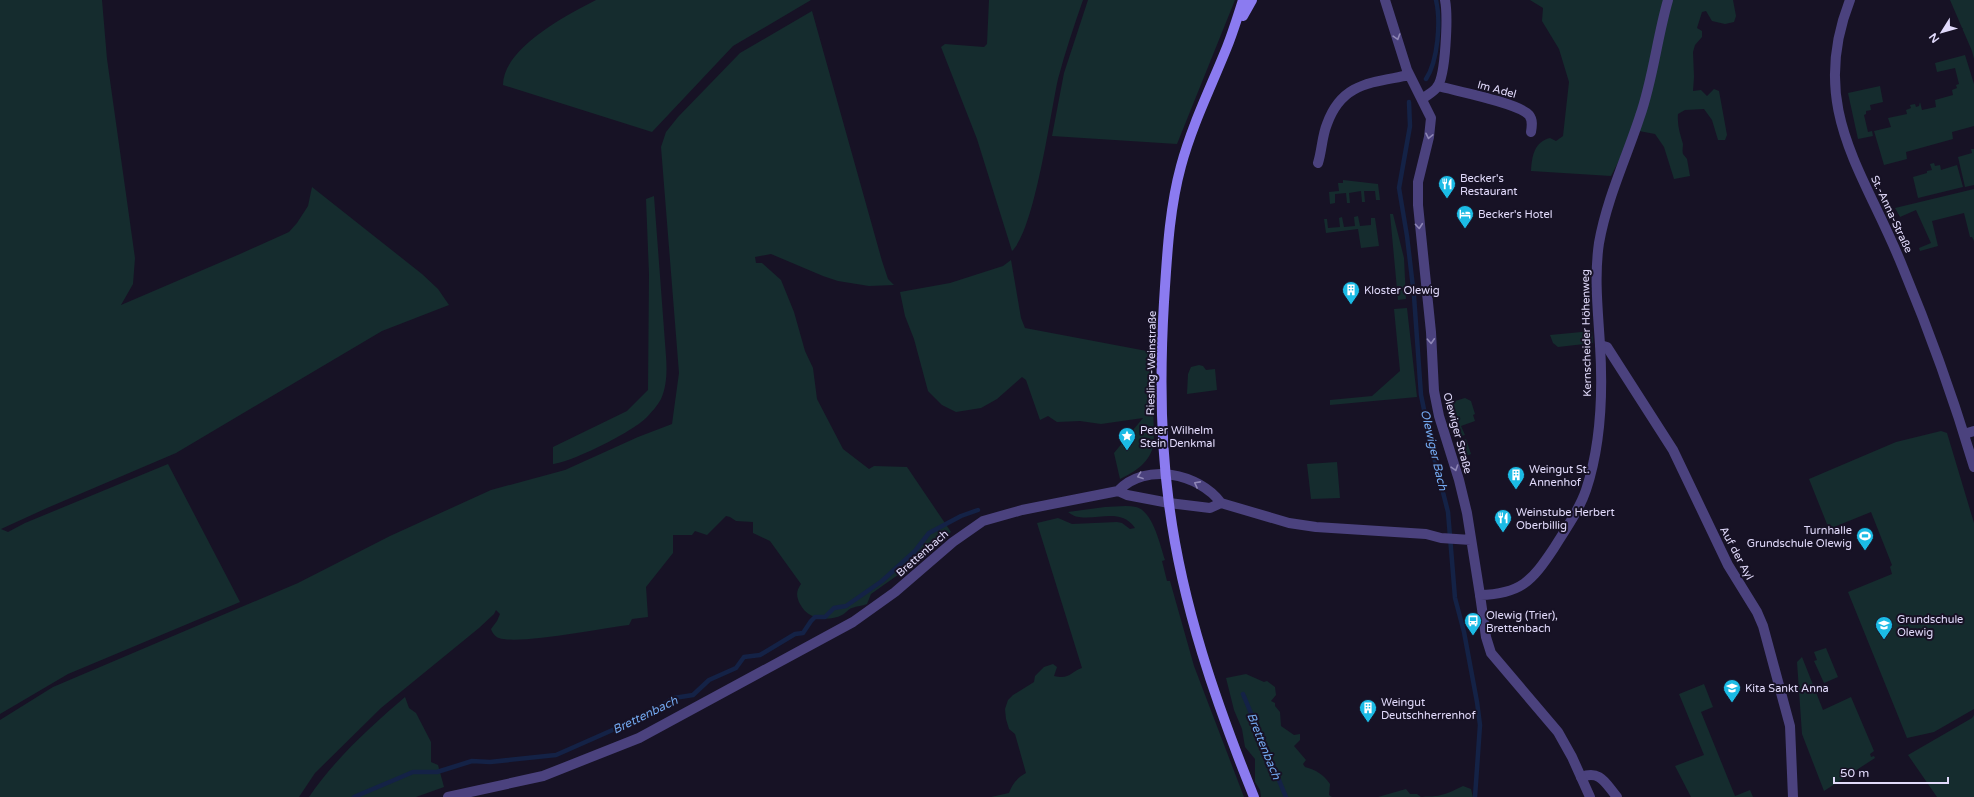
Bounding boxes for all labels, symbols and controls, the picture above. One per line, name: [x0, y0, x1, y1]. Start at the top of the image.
north arrow: [1922, 12, 1962, 52]
text: N: [1927, 30, 1942, 45]
one-way arrow: [1392, 34, 1401, 41]
street label: Im Adel: [1476, 78, 1518, 101]
one-way arrow: [1426, 132, 1434, 139]
place label: Becker's Restaurant: [1460, 172, 1518, 198]
street label: St.-Anna-Straße: [1868, 173, 1915, 255]
restaurant icon: Becker's Restaurant: [1437, 174, 1457, 199]
hotel icon: Becker's Hotel: [1455, 204, 1475, 229]
place label: Becker's Hotel: [1478, 208, 1552, 221]
one-way arrow: [1415, 223, 1424, 229]
street label: Kernscheider Höhenweg: [1579, 269, 1594, 397]
building icon: Kloster Olewig: [1341, 280, 1361, 305]
place label: Kloster Olewig: [1364, 284, 1440, 297]
street label: Riesling-Weinstraße: [1144, 311, 1159, 415]
one-way arrow: [1427, 338, 1436, 344]
street label: Olewiger Straße: [1440, 391, 1475, 475]
water label: Olewiger Bach: [1418, 408, 1450, 493]
place label: Peter Wilhelm Stein Denkmal: [1140, 424, 1215, 450]
place icon: Peter Wilhelm Stein Denkmal: [1117, 426, 1137, 451]
place label: Weingut St. Annenhof: [1529, 463, 1590, 489]
one-way arrow: [1450, 464, 1459, 471]
building icon: Weingut St. Annenhof: [1506, 465, 1526, 490]
one-way arrow: [1136, 471, 1143, 480]
one-way arrow: [1193, 481, 1201, 488]
place label: Weinstube Herbert Oberbillig: [1516, 506, 1615, 532]
restaurant icon: Weinstube Herbert Oberbillig: [1493, 508, 1513, 533]
street label: Auf der Ayl: [1717, 524, 1756, 582]
place label: Turnhalle Grundschule Olewig: [1747, 524, 1852, 550]
sports icon: Turnhalle Grundschule Olewig: [1855, 526, 1875, 551]
street label: Brettenbach: [894, 527, 951, 580]
place label: Olewig (Trier), Brettenbach: [1486, 609, 1558, 635]
bus stop icon: Olewig (Trier), Brettenbach: [1463, 611, 1483, 636]
place label: Grundschule Olewig: [1897, 613, 1963, 639]
school or university icon: Grundschule Olewig: [1874, 615, 1894, 640]
school or university icon: Kita Sankt Anna: [1722, 678, 1742, 703]
place label: Kita Sankt Anna: [1745, 682, 1829, 695]
water label: Brettenbach: [610, 693, 680, 737]
place label: Weingut Deutschherrenhof: [1381, 696, 1476, 722]
building icon: Weingut Deutschherrenhof: [1358, 698, 1378, 723]
water label: Brettenbach: [1244, 711, 1284, 782]
scale bar: [1834, 759, 1948, 785]
text: 50 m: [1840, 766, 1869, 780]

